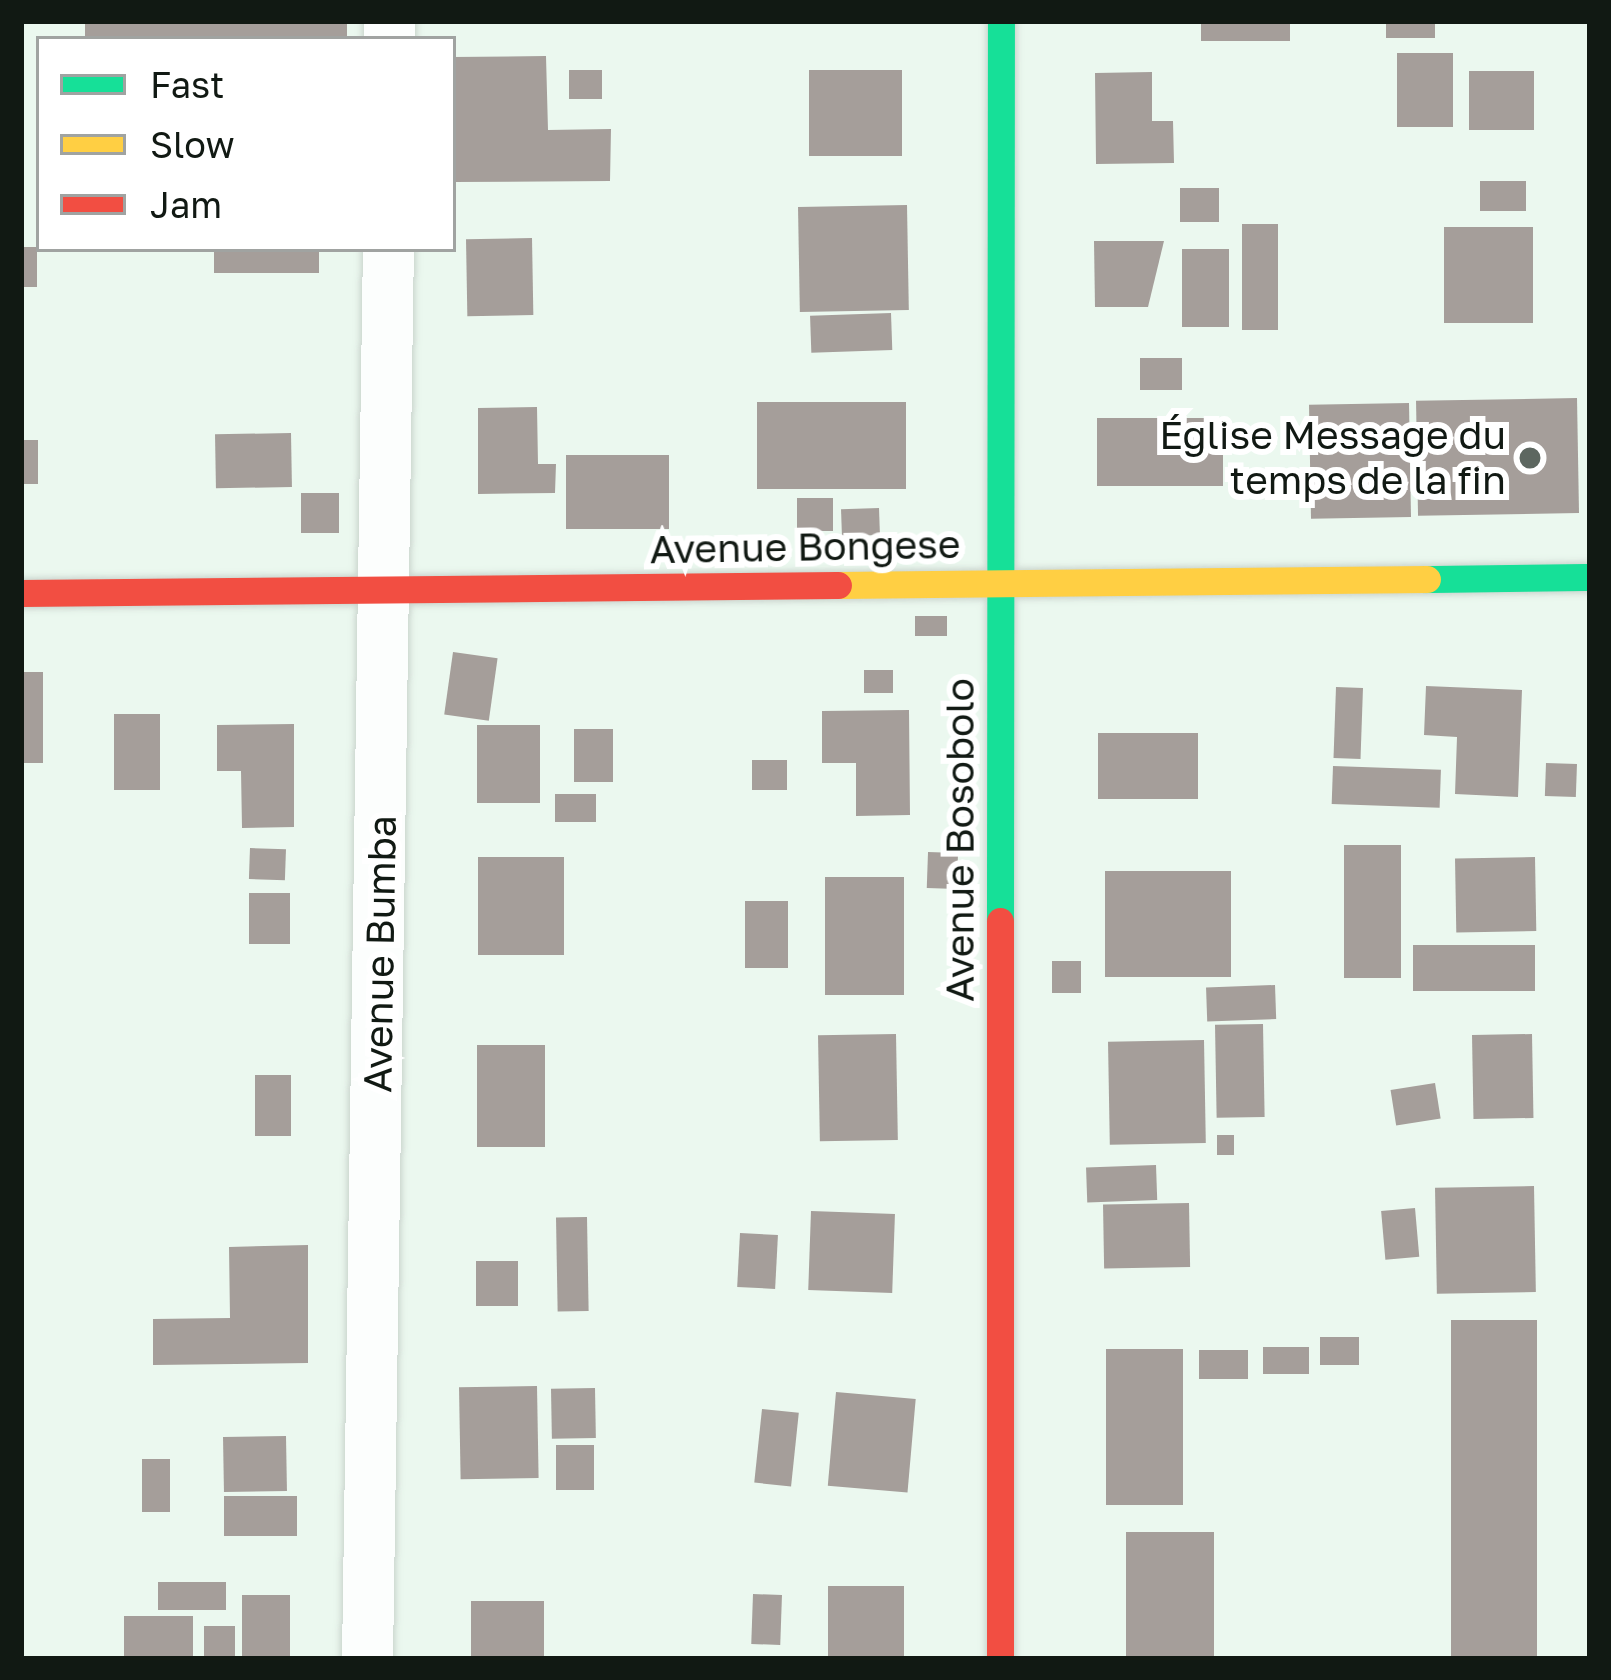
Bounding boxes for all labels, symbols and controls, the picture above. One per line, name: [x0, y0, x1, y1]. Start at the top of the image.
legend: [36, 36, 456, 252]
text: Fast: [150, 63, 225, 106]
text: Slow: [150, 123, 235, 166]
text: Jam: [150, 183, 222, 226]
place label: Église Message du temps de la fin: [1159, 413, 1506, 504]
marker: Église Message du temps de la fin: [1517, 445, 1543, 471]
street label: Avenue Bongese: [649, 521, 961, 573]
street label: Avenue Bosobolo: [937, 678, 983, 1002]
street label: Avenue Bumba: [354, 815, 406, 1093]

